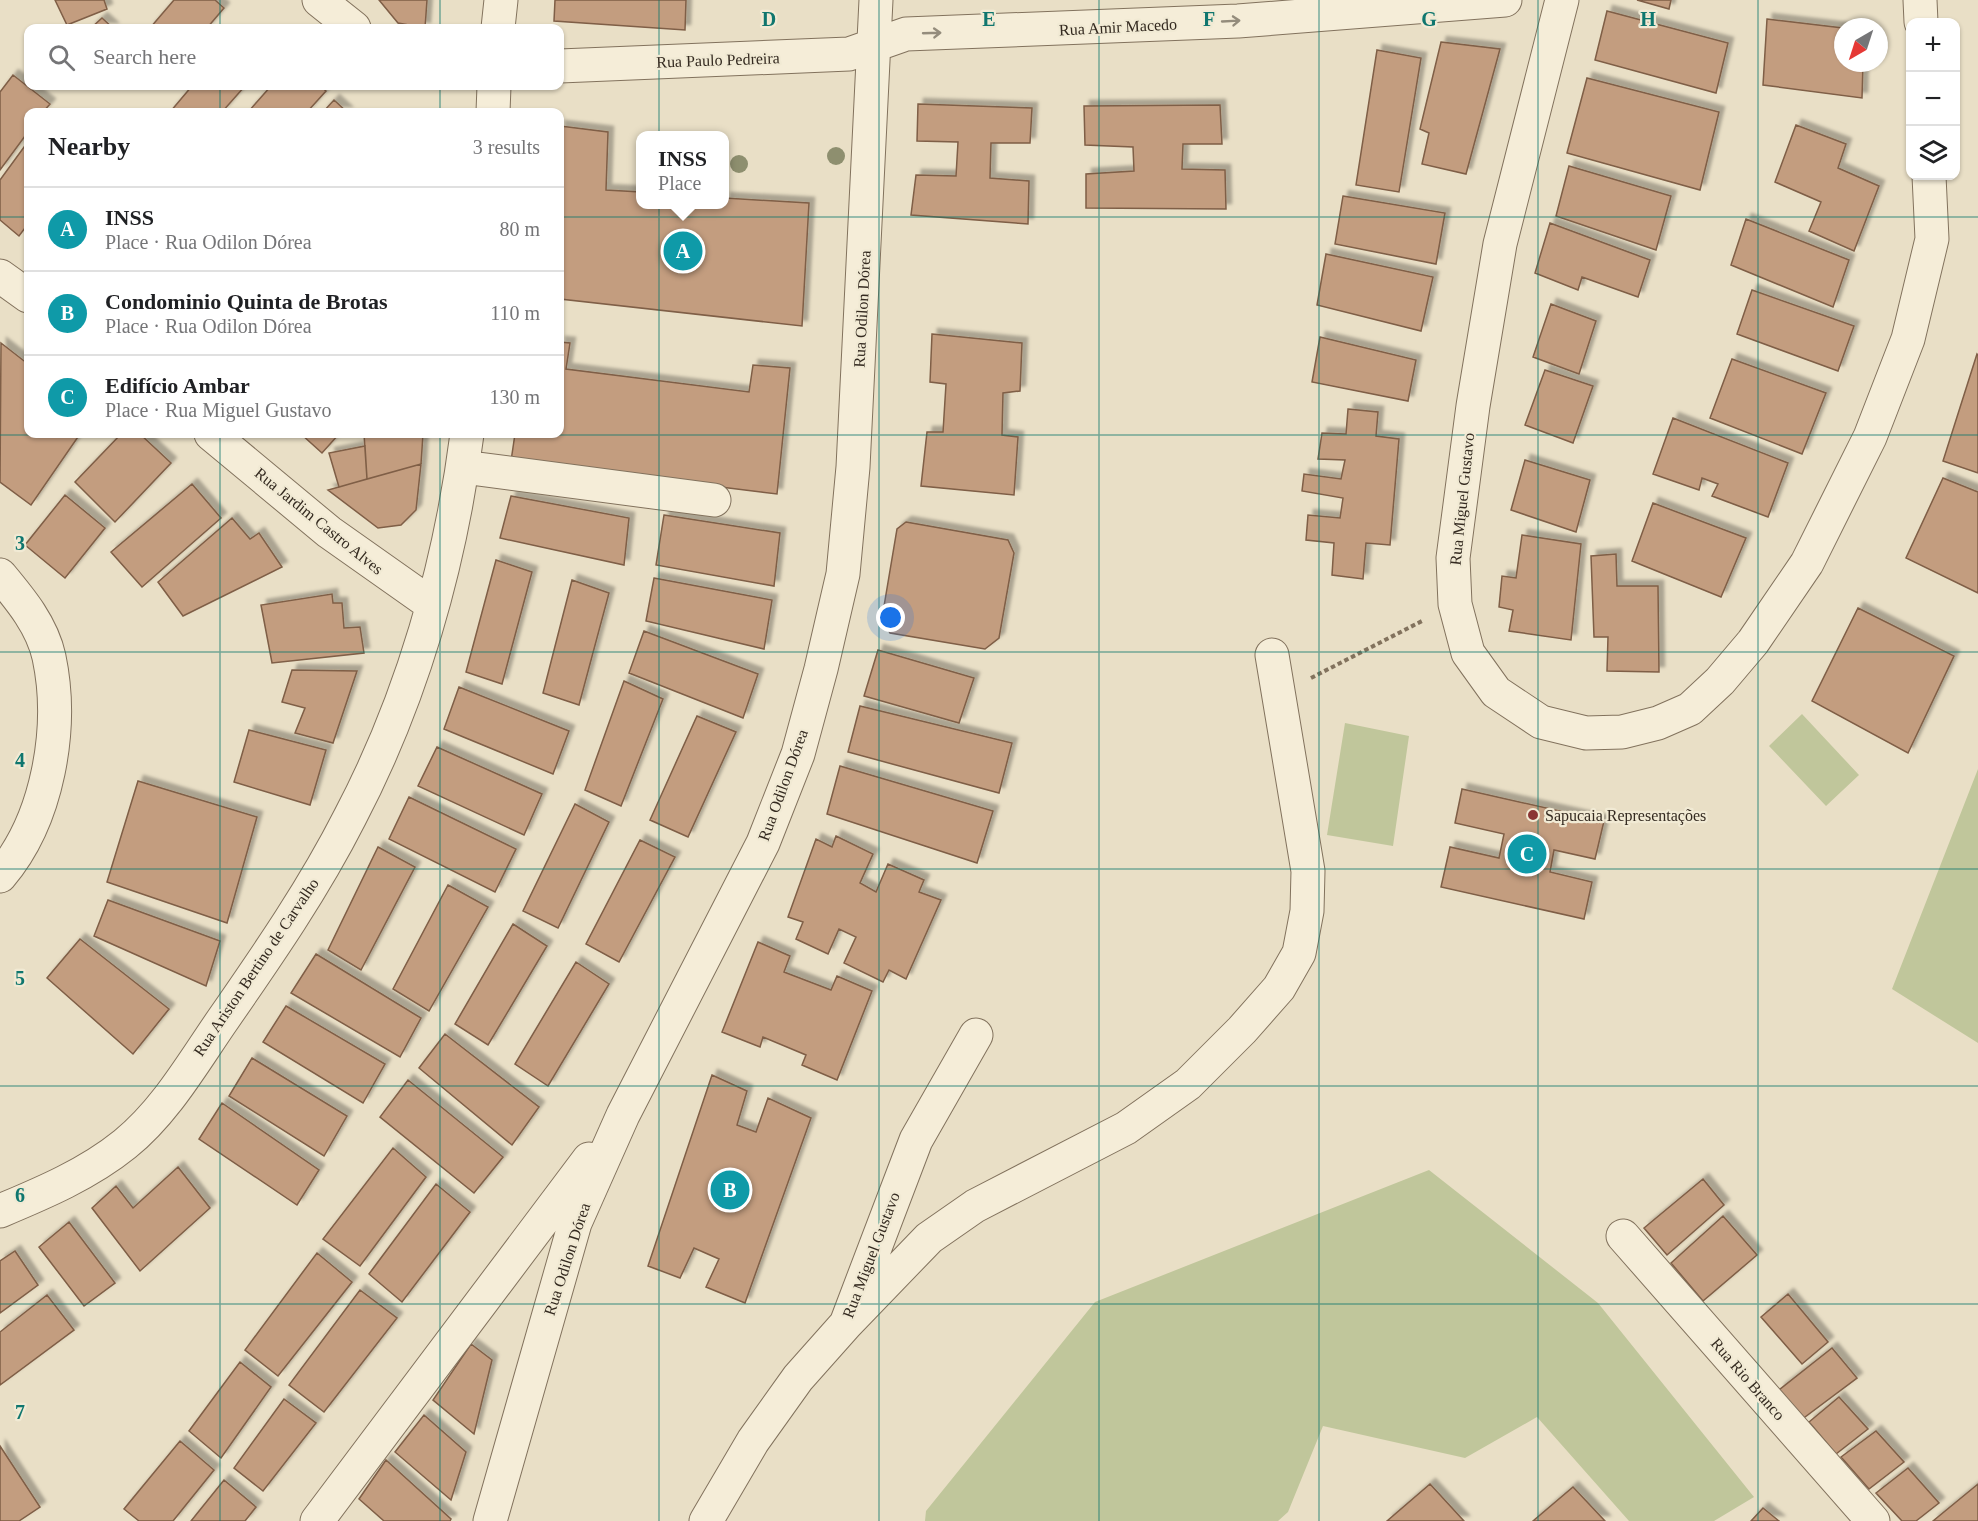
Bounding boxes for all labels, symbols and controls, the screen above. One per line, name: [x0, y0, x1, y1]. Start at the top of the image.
text: D: [762, 8, 776, 30]
text: E: [982, 8, 996, 30]
text: F: [1203, 8, 1215, 30]
text: G: [1421, 8, 1437, 30]
text: H: [1640, 8, 1656, 30]
street label: Rua Amir Macedo: [1059, 15, 1177, 39]
one-way arrow: [1221, 15, 1241, 26]
north arrow: [1834, 18, 1888, 72]
map controls: [1906, 18, 1960, 180]
button: +: [1906, 18, 1960, 72]
search box: [24, 24, 564, 90]
one-way arrow: [921, 27, 941, 39]
icon: search: [45, 41, 78, 74]
text: Search here: [93, 44, 196, 69]
street label: Rua Paulo Pedreira: [656, 49, 780, 71]
button: −: [1906, 72, 1960, 126]
button: layers: [1906, 126, 1960, 180]
popup: [636, 131, 729, 209]
text: Nearby: [48, 132, 130, 161]
text: 3 results: [473, 136, 540, 158]
text: INSS: [658, 146, 707, 171]
text: Place: [658, 172, 701, 194]
text: INSS: [105, 205, 154, 230]
text: A: [60, 218, 75, 240]
text: 80 m: [499, 218, 540, 240]
pin: A: [664, 228, 702, 274]
text: Place · Rua Odilon Dórea: [105, 231, 312, 253]
street label: Rua Odilon Dórea: [850, 250, 874, 368]
text: Condominio Quinta de Brotas: [105, 289, 388, 314]
text: B: [61, 302, 74, 324]
text: 110 m: [490, 302, 540, 324]
text: Place · Rua Odilon Dórea: [105, 315, 312, 337]
text: Edifício Ambar: [105, 373, 250, 398]
text: C: [60, 386, 75, 408]
text: 130 m: [489, 386, 540, 408]
text: Place · Rua Miguel Gustavo: [105, 399, 332, 421]
street label: Rua Miguel Gustavo: [1447, 432, 1478, 566]
street label: Rua Jardim Castro Alves: [252, 464, 386, 578]
text: 3: [15, 532, 25, 554]
your location: [876, 603, 905, 632]
street label: Rua Odilon Dórea: [755, 727, 811, 843]
text: 4: [15, 749, 25, 771]
place label: Sapucaia Representações: [1545, 807, 1706, 825]
marker: Sapucaia Representações: [1526, 808, 1540, 822]
pin: C: [1508, 832, 1546, 876]
street label: Rua Ariston Bertino de Carvalho: [190, 875, 322, 1059]
text: 5: [15, 967, 25, 989]
pin: B: [710, 1168, 750, 1212]
text: 6: [15, 1184, 25, 1206]
street label: Rua Miguel Gustavo: [839, 1190, 904, 1321]
street label: Rua Odilon Dórea: [541, 1201, 593, 1317]
street label: Rua Rio Branco: [1708, 1335, 1788, 1423]
text: 7: [15, 1401, 25, 1423]

